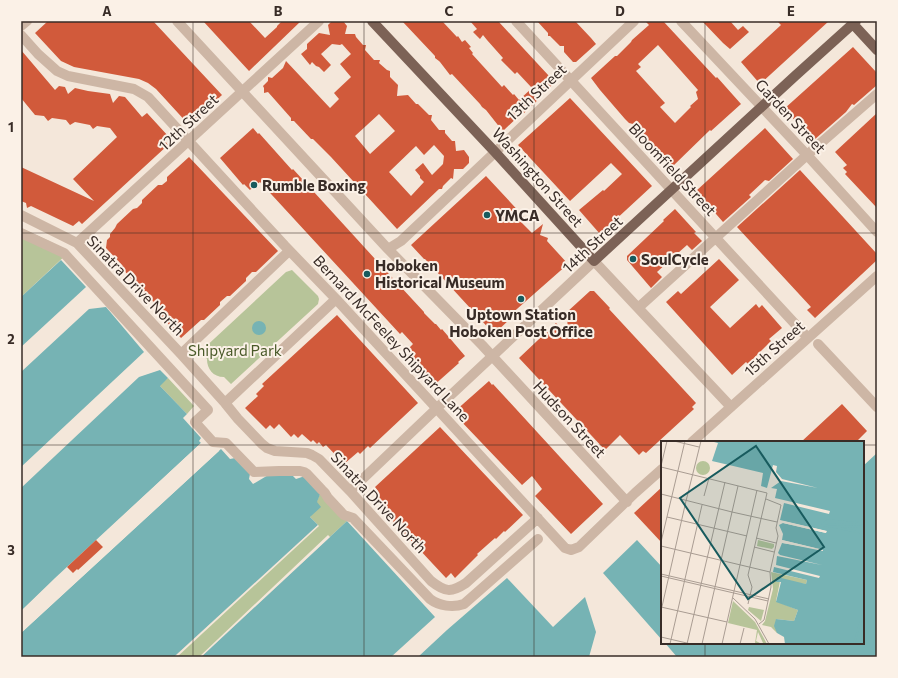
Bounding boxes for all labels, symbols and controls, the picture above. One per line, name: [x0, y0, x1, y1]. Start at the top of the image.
text: A: [102, 3, 112, 19]
text: B: [274, 3, 283, 19]
text: C: [445, 3, 454, 19]
text: D: [615, 3, 625, 19]
text: E: [787, 3, 795, 19]
street label: 13th Street: [502, 60, 570, 124]
street label: Garden Street: [752, 75, 830, 157]
street label: 12th Street: [155, 90, 221, 154]
text: 1: [8, 119, 14, 135]
street label: Bloomfield Street: [626, 119, 720, 219]
street label: Washington Street: [489, 124, 587, 230]
place label: Rumble Boxing: [262, 176, 366, 194]
marker: Rumble Boxing: [249, 180, 259, 190]
place label: YMCA: [495, 206, 540, 224]
marker: YMCA: [482, 210, 492, 220]
street label: 14th Street: [558, 212, 626, 276]
street label: Sinatra Drive North: [84, 231, 188, 339]
place label: SoulCycle: [641, 250, 709, 268]
street label: Bernard McFeeley Shipyard Lane: [310, 251, 474, 425]
marker: SoulCycle: [628, 254, 638, 264]
place label: Hoboken Historical Museum: [375, 256, 505, 291]
marker: Hoboken Historical Museum: [362, 269, 372, 279]
marker: Uptown Station Hoboken Post Office: [516, 294, 526, 304]
place label: Uptown Station Hoboken Post Office: [449, 305, 593, 340]
street label: 15th Street: [740, 316, 808, 380]
text: 2: [7, 331, 15, 347]
park label: Shipyard Park: [188, 341, 282, 359]
street label: Hudson Street: [530, 377, 610, 461]
inset map: [661, 441, 864, 644]
street label: Sinatra Drive North: [327, 448, 431, 556]
text: 3: [7, 542, 15, 558]

